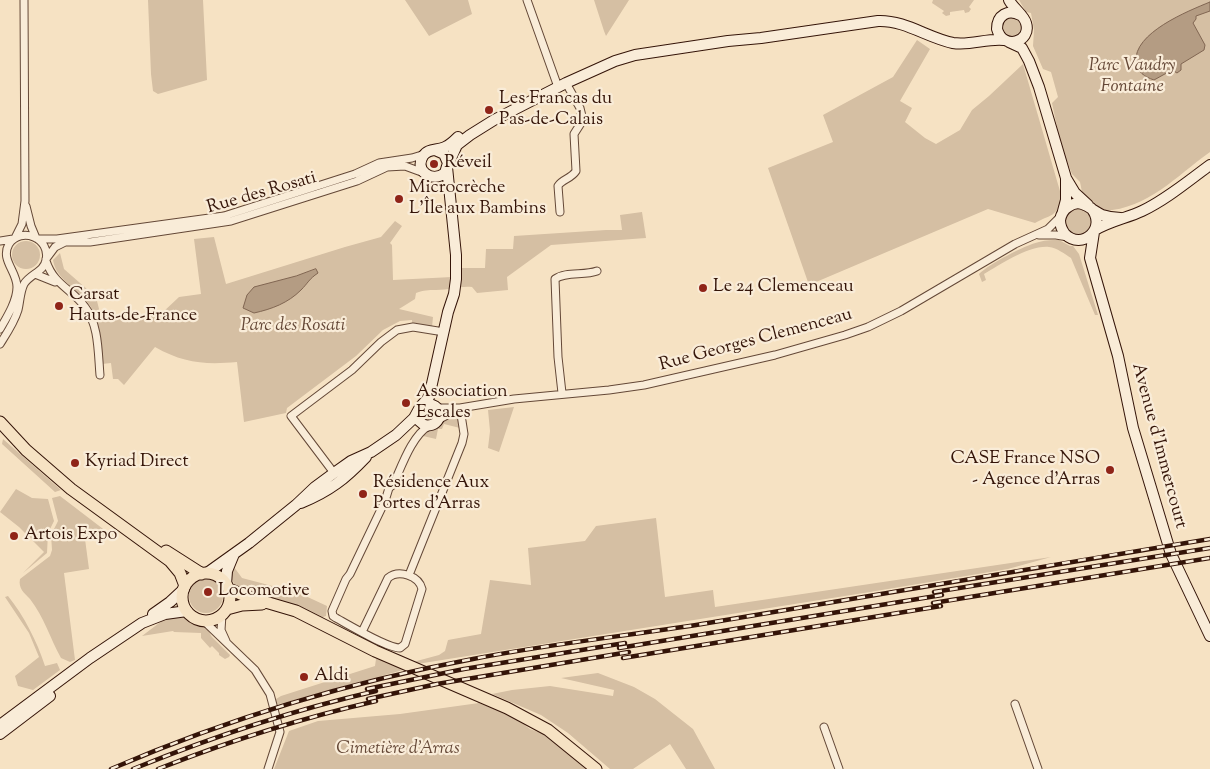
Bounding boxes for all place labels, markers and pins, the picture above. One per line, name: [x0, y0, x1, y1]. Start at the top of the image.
place label: Les Francas du Pas-de-Calais: [499, 89, 612, 132]
marker: Les Francas du Pas-de-Calais: [483, 104, 495, 116]
place label: Réveil: [444, 153, 492, 175]
marker: Réveil: [428, 158, 440, 170]
place label: Microcrèche L’Île aux Bambins: [409, 178, 546, 220]
marker: Microcrèche L’Île aux Bambins: [393, 193, 405, 205]
place label: Le 24 Clemenceau: [713, 277, 854, 299]
marker: Le 24 Clemenceau: [697, 282, 709, 294]
place label: Carsat Hauts-de-France: [69, 285, 197, 328]
marker: Carsat Hauts-de-France: [53, 300, 65, 312]
place label: Association Escales: [416, 382, 508, 424]
marker: Association Escales: [400, 397, 412, 409]
place label: CASE France NSO - Agence d'Arras: [950, 449, 1100, 492]
place label: Kyriad Direct: [85, 452, 189, 474]
marker: Kyriad Direct: [69, 457, 81, 469]
marker: CASE France NSO - Agence d'Arras: [1104, 464, 1116, 476]
place label: Résidence Aux Portes d'Arras: [373, 473, 489, 516]
marker: Résidence Aux Portes d'Arras: [357, 488, 369, 500]
place label: Artois Expo: [24, 525, 117, 547]
marker: Artois Expo: [8, 530, 20, 542]
place label: Locomotive: [218, 581, 310, 603]
marker: Locomotive: [202, 586, 214, 598]
place label: Aldi: [314, 666, 349, 688]
marker: Aldi: [298, 671, 310, 683]

